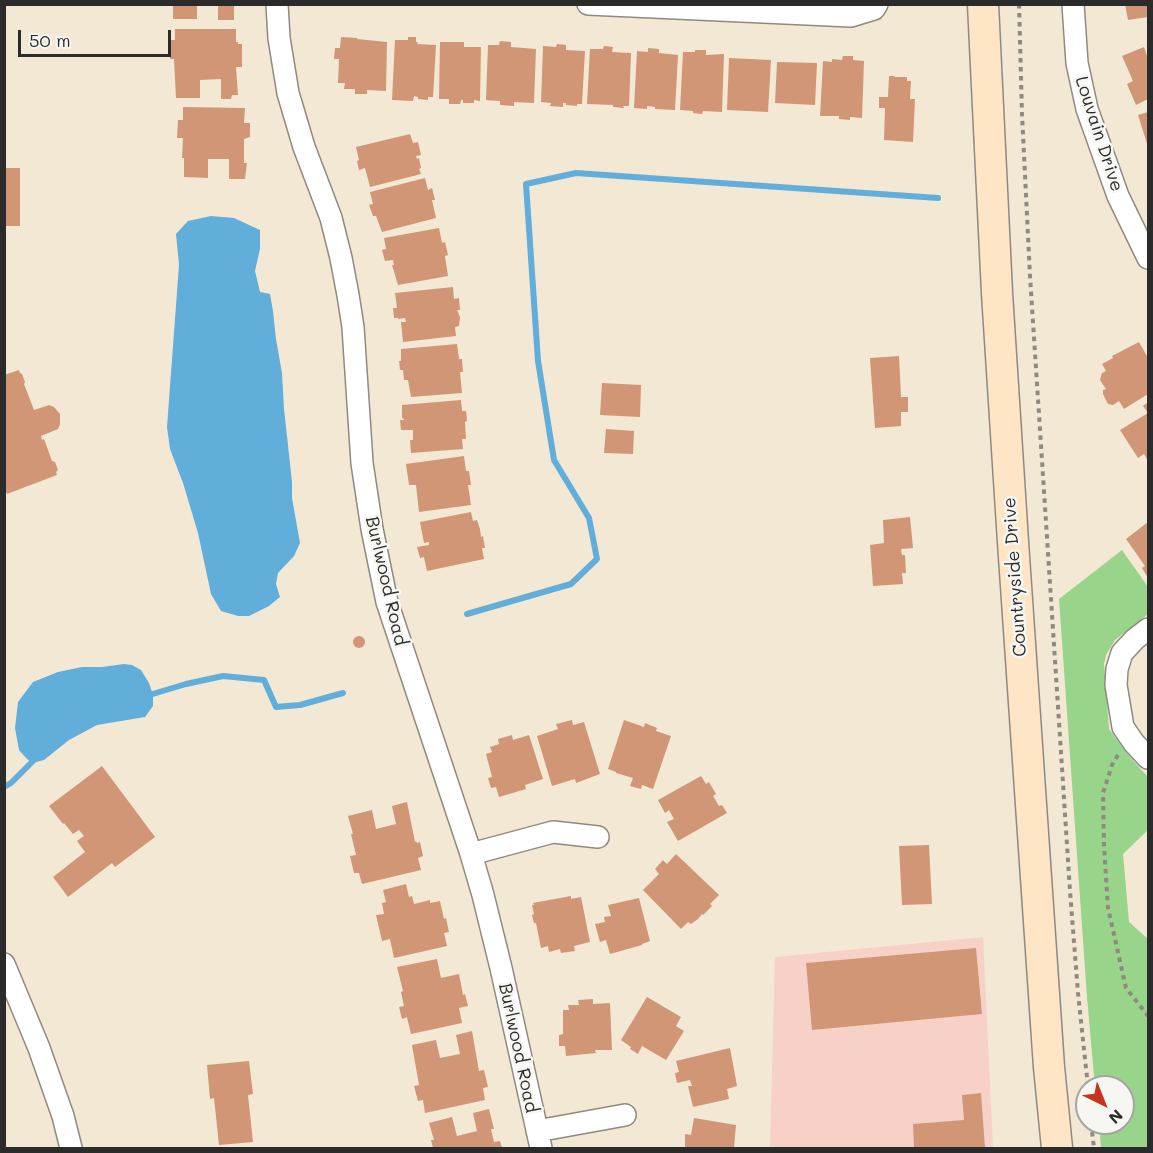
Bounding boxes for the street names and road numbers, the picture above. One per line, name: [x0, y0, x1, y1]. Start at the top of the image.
street label: Louvain Drive: [1070, 74, 1128, 194]
street label: Countryside Drive: [999, 497, 1031, 657]
street label: Burlwood Road: [361, 514, 411, 648]
street label: Burlwood Road: [494, 981, 542, 1115]

